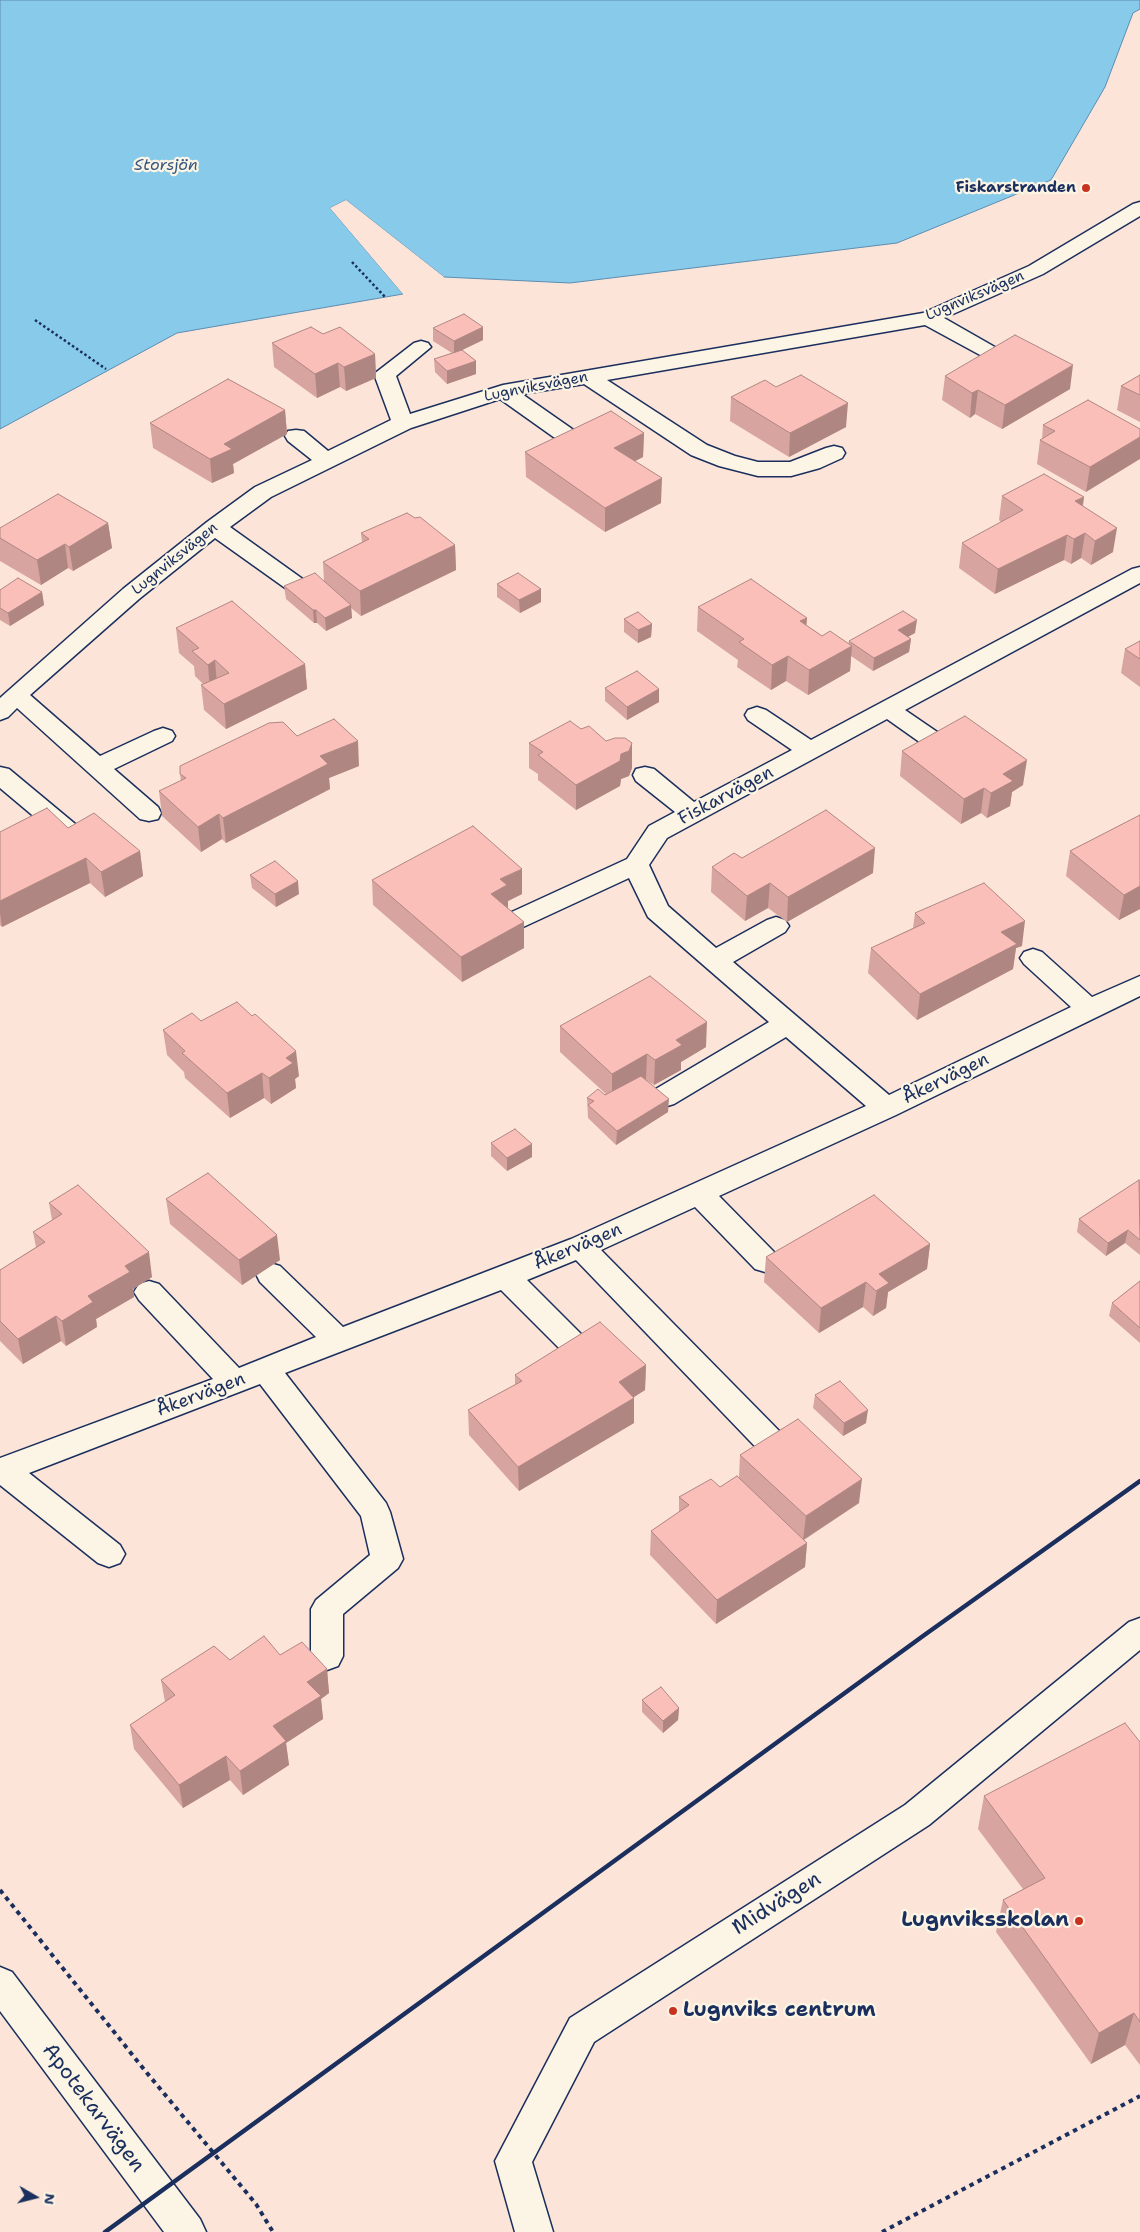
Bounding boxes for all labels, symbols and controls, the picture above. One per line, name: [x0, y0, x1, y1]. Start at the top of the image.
water label: Storsjön: [134, 156, 198, 176]
place label: Fiskarstranden: [956, 179, 1076, 197]
marker: Fiskarstranden: [1080, 182, 1092, 194]
street label: Lugnviksvägen: [923, 267, 1027, 325]
street label: Lugnviksvägen: [483, 368, 589, 406]
street label: Lugnviksvägen: [128, 519, 222, 599]
street label: Fiskarvägen: [675, 762, 777, 830]
street label: Åkervägen: [899, 1049, 993, 1109]
street label: Åkervägen: [531, 1219, 625, 1275]
street label: Åkervägen: [154, 1368, 248, 1422]
street label: Midvägen: [728, 1867, 826, 1941]
place label: Lugnviksskolan: [901, 1908, 1069, 1934]
marker: Lugnviksskolan: [1073, 1915, 1085, 1927]
place label: Lugnviks centrum: [683, 1998, 876, 2024]
marker: Lugnviks centrum: [667, 2005, 679, 2017]
street label: Apotekarvägen: [36, 2039, 150, 2177]
north arrow: [10, 2172, 60, 2222]
text: N: [40, 2192, 60, 2206]

